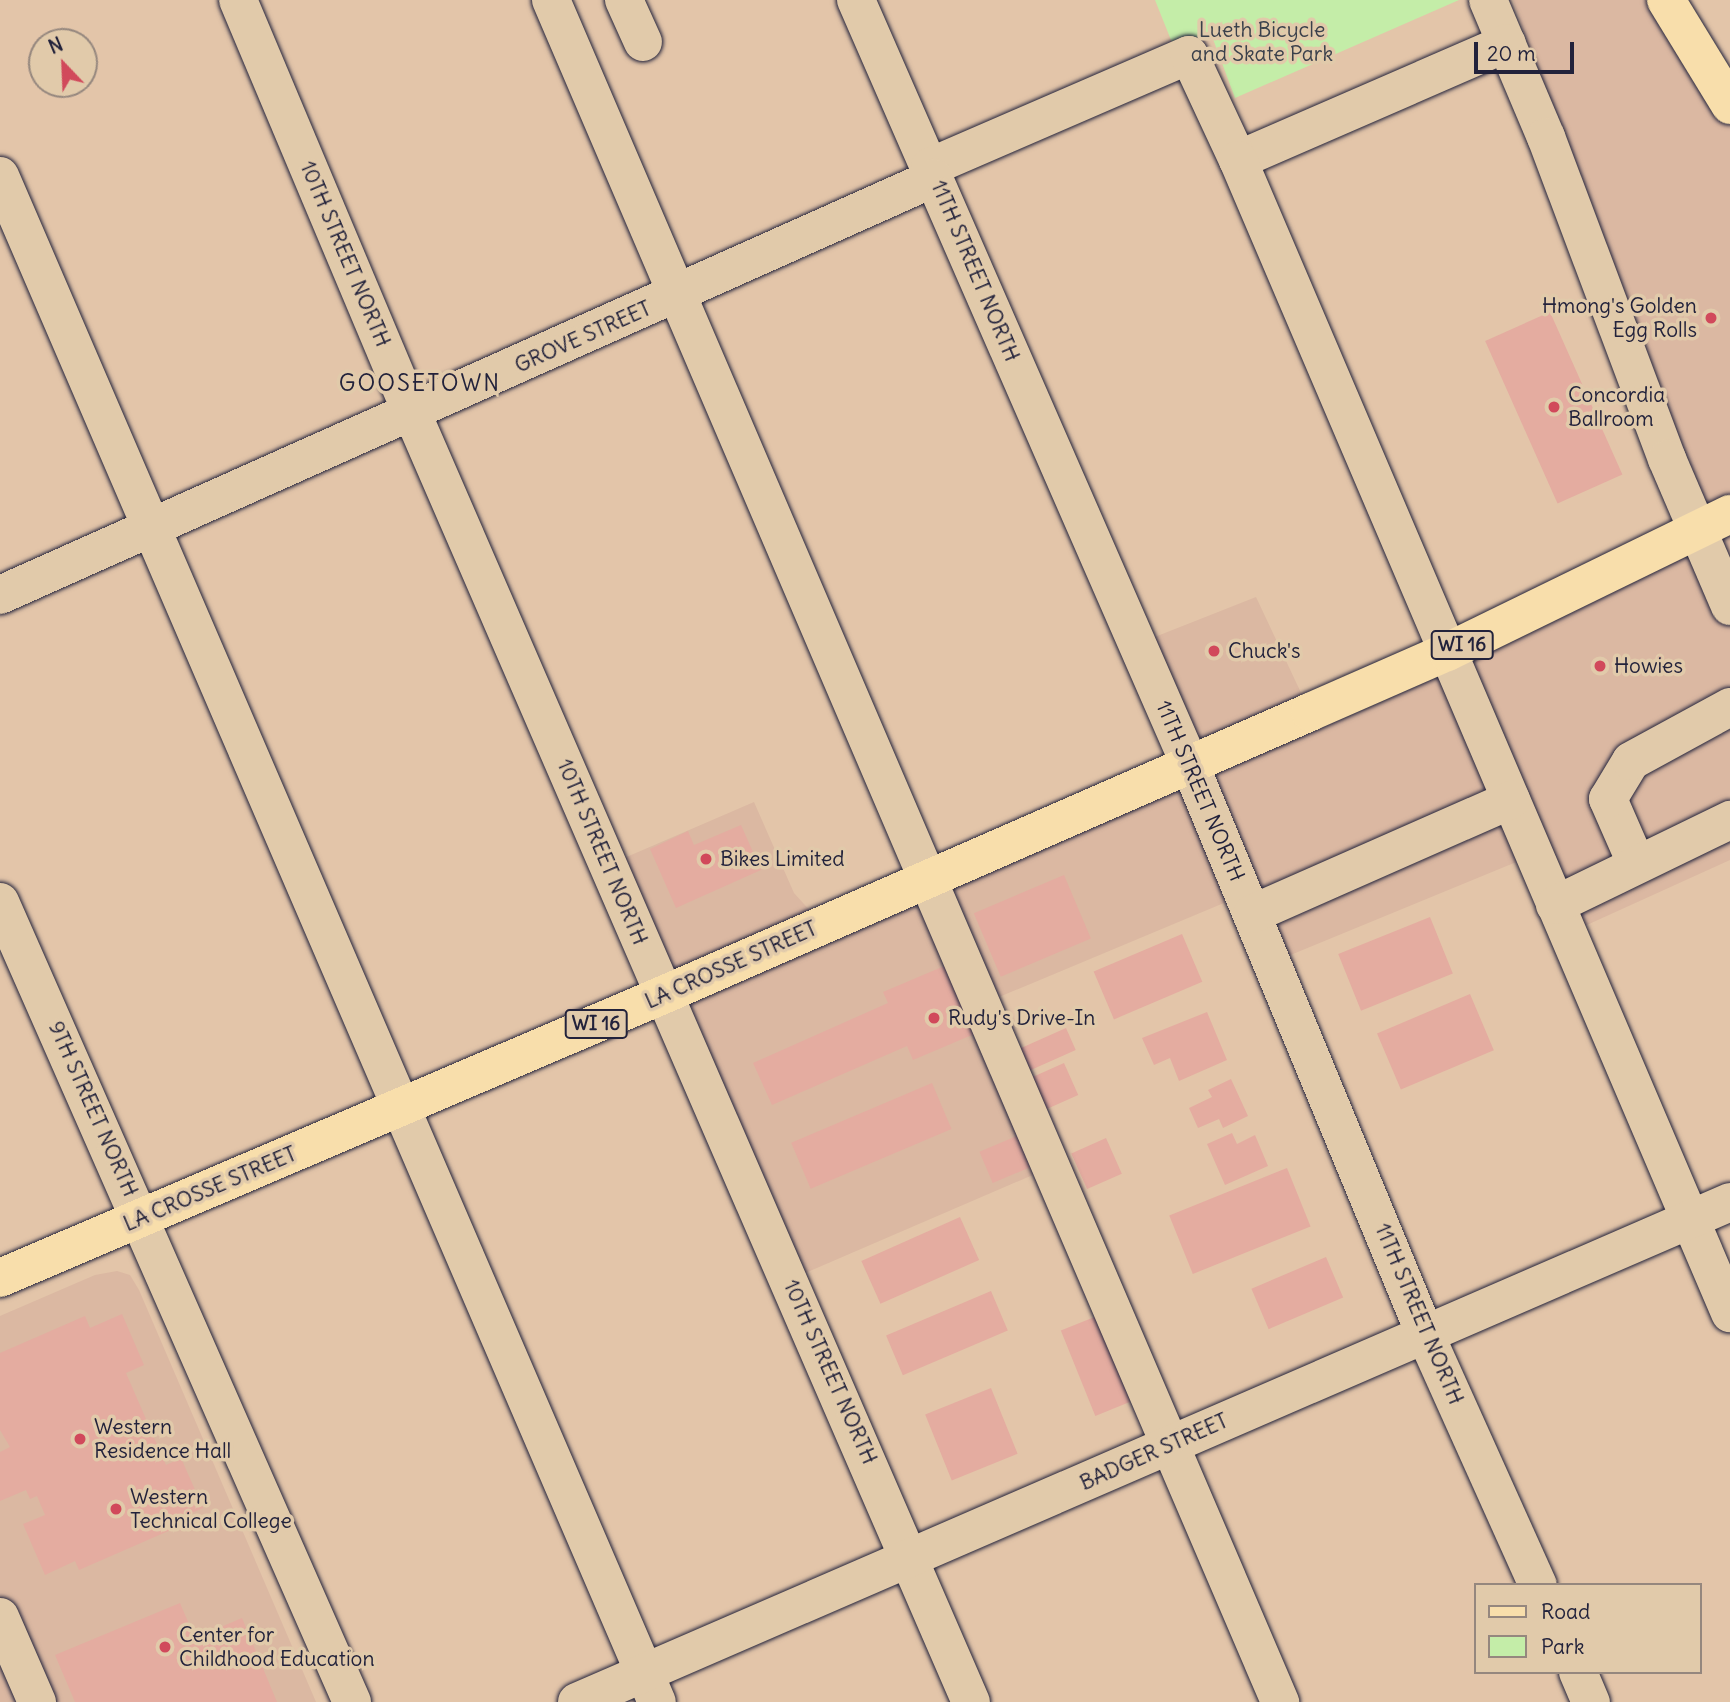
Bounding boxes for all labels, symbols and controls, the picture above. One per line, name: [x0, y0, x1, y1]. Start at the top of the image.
park label: Lueth Bicycle and Skate Park: [1191, 17, 1333, 67]
north arrow: [28, 28, 98, 98]
scale bar: [1478, 28, 1578, 72]
text: N: [45, 32, 66, 59]
text: 20 m: [1487, 40, 1536, 67]
street label: 10TH STREET NORTH: [295, 158, 395, 350]
street label: 11TH STREET NORTH: [925, 177, 1025, 365]
place label: Hmong's Golden Egg Rolls: [1542, 293, 1697, 343]
street label: GROVE STREET: [511, 296, 655, 378]
marker: Hmong's Golden Egg Rolls: [1703, 310, 1719, 326]
district label: GOOSETOWN: [340, 369, 500, 397]
place label: Concordia Ballroom: [1568, 382, 1665, 432]
marker: Concordia Ballroom: [1546, 399, 1562, 415]
road number: WI 16: [1430, 630, 1494, 660]
place label: Chuck's: [1228, 638, 1301, 664]
marker: Chuck's: [1206, 643, 1222, 659]
place label: Howies: [1614, 653, 1683, 679]
marker: Howies: [1592, 658, 1608, 674]
street label: 11TH STREET NORTH: [1150, 697, 1250, 885]
street label: 10TH STREET NORTH: [552, 756, 652, 948]
place label: Bikes Limited: [720, 846, 845, 872]
marker: Bikes Limited: [698, 851, 714, 867]
street label: LA CROSSE STREET: [641, 916, 821, 1014]
place label: Rudy's Drive-In: [948, 1005, 1095, 1031]
road number: WI 16: [564, 1008, 628, 1040]
marker: Rudy's Drive-In: [926, 1010, 942, 1026]
street label: 9TH STREET NORTH: [43, 1018, 143, 1200]
street label: LA CROSSE STREET: [120, 1141, 300, 1237]
street label: 11TH STREET NORTH: [1369, 1220, 1469, 1408]
street label: 10TH STREET NORTH: [778, 1276, 882, 1468]
street label: BADGER STREET: [1076, 1408, 1232, 1496]
place label: Western Residence Hall: [94, 1414, 231, 1464]
marker: Western Residence Hall: [72, 1431, 88, 1447]
place label: Western Technical College: [130, 1484, 292, 1534]
marker: Western Technical College: [108, 1501, 124, 1517]
legend: [1474, 1583, 1702, 1674]
text: Road: [1541, 1598, 1590, 1625]
place label: Center for Childhood Education: [179, 1622, 375, 1672]
text: Park: [1541, 1633, 1584, 1660]
marker: Center for Childhood Education: [157, 1639, 173, 1655]

